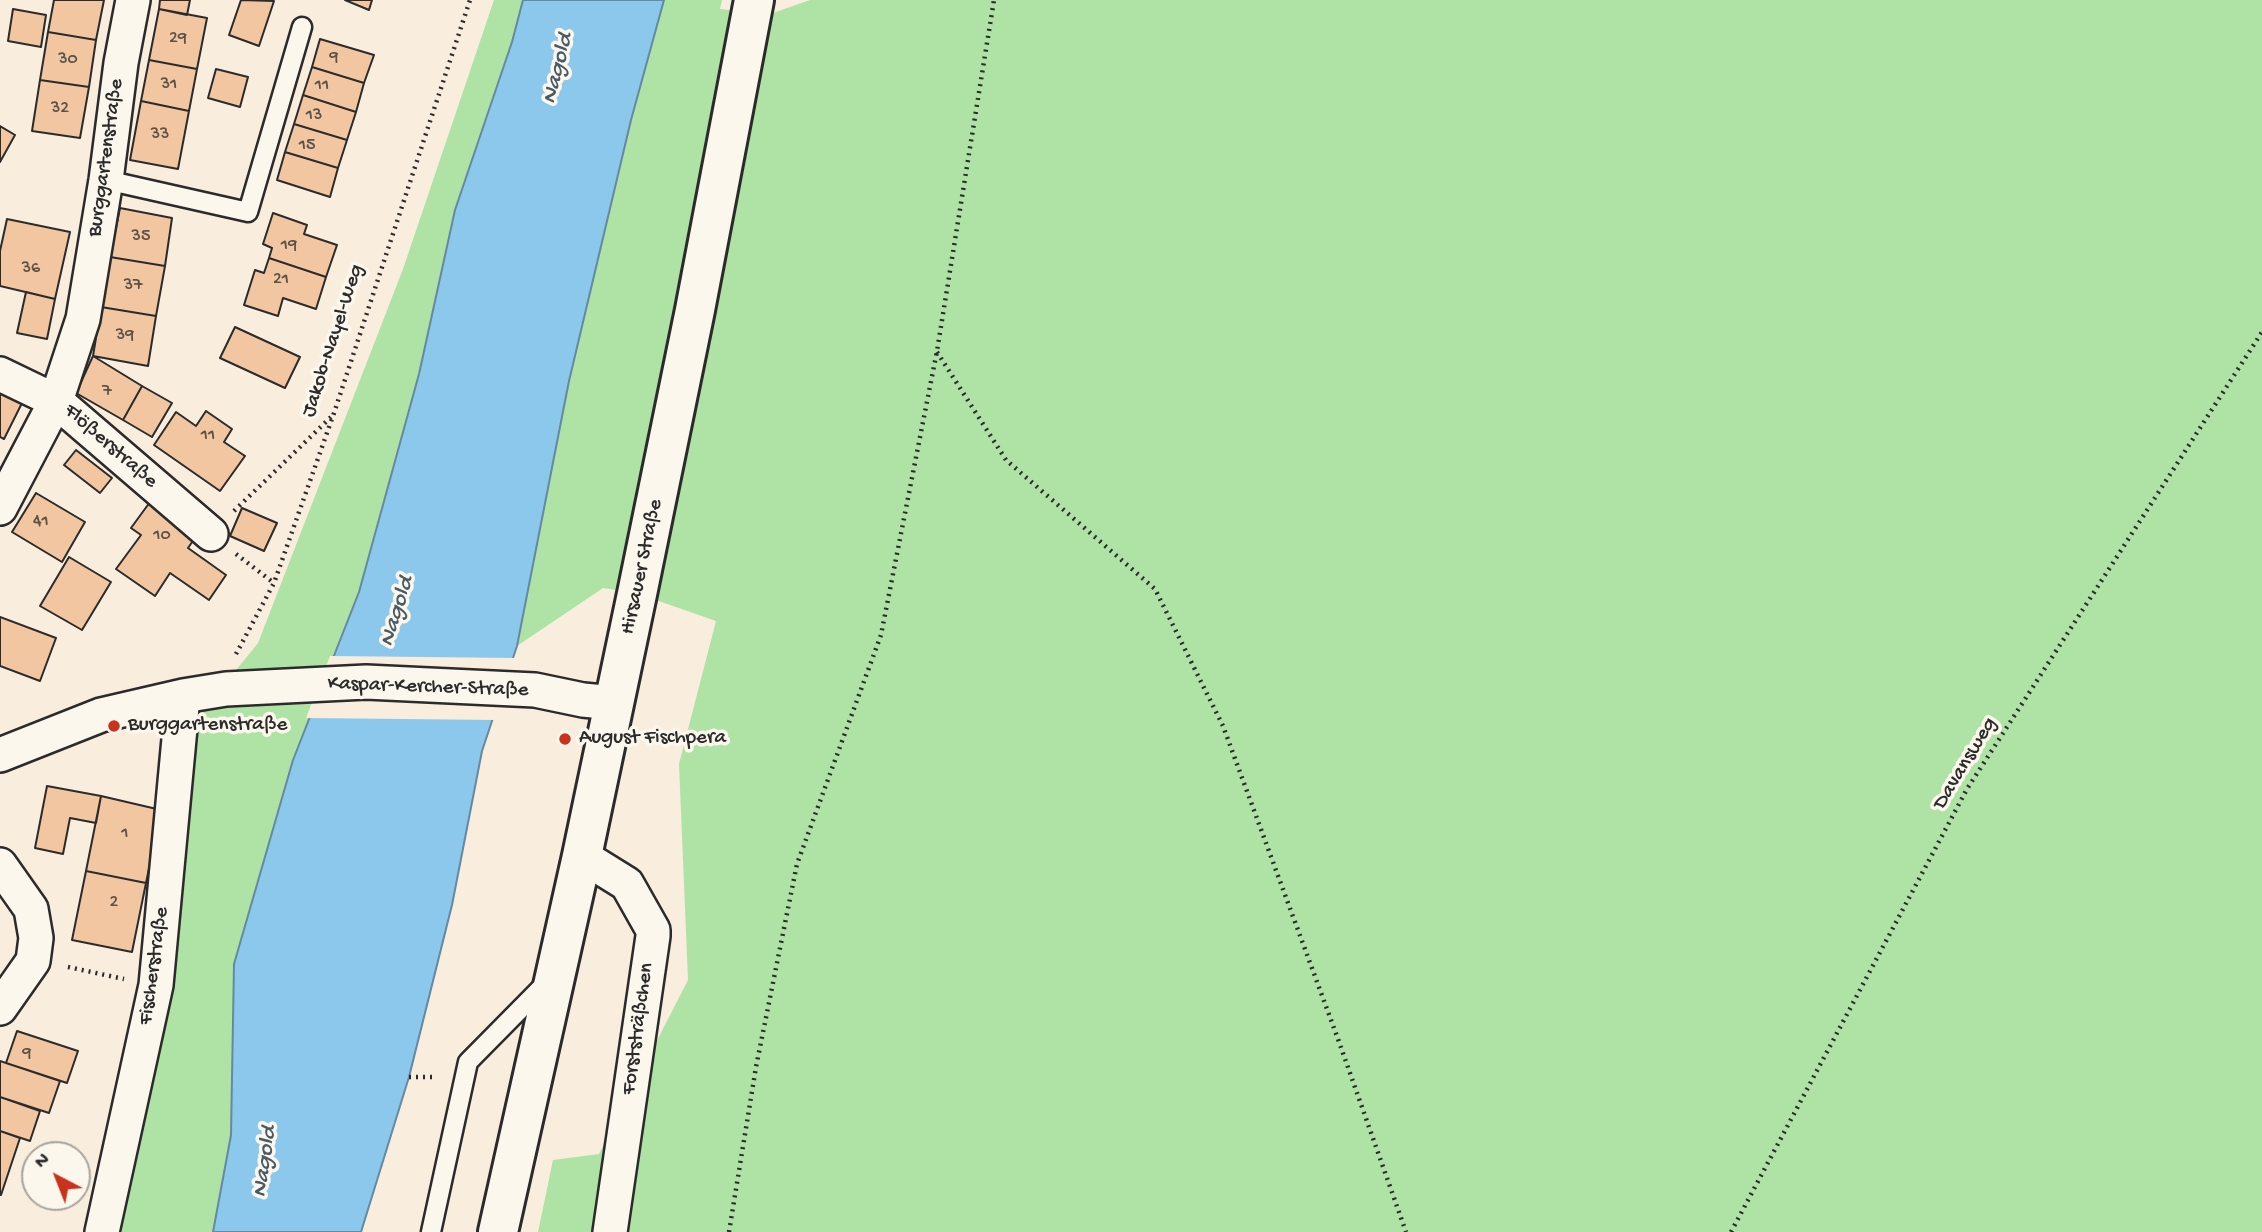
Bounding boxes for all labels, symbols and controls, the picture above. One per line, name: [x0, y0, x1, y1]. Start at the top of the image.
house number: 29: [169, 28, 187, 50]
water label: Nagold: [537, 31, 581, 107]
house number: 9: [329, 47, 339, 69]
house number: 30: [58, 49, 78, 71]
house number: 31: [161, 74, 177, 96]
house number: 11: [315, 75, 329, 97]
street label: Burggartenstraße: [83, 77, 131, 239]
house number: 32: [51, 98, 69, 120]
house number: 13: [306, 105, 322, 127]
house number: 33: [151, 124, 169, 146]
house number: 15: [299, 135, 315, 157]
house number: 35: [132, 226, 150, 248]
house number: 19: [281, 235, 297, 257]
house number: 36: [22, 258, 40, 280]
street label: Jakob-Nayel-Weg: [297, 261, 371, 421]
house number: 21: [273, 269, 289, 291]
house number: 37: [124, 275, 142, 297]
house number: 39: [116, 325, 134, 347]
house number: 7: [102, 381, 112, 403]
street label: Flößerstraße: [58, 399, 162, 495]
house number: 11: [201, 425, 215, 447]
street label: Hirsauer Straße: [616, 497, 670, 637]
house number: 41: [33, 511, 49, 533]
house number: 10: [153, 525, 171, 547]
water label: Nagold: [374, 574, 422, 650]
street label: Kaspar-Kercher-Straße: [327, 672, 529, 704]
place label: Burggartenstraße: [128, 713, 287, 739]
street label: Davansweg: [1929, 713, 2003, 815]
marker: Burggartenstraße: [106, 718, 122, 734]
place label: August Fischpera: [579, 726, 726, 752]
marker: August Fischpera: [557, 731, 573, 747]
house number: 1: [121, 823, 129, 845]
house number: 2: [110, 892, 118, 914]
street label: Fischerstraße: [134, 905, 176, 1027]
street label: Forststräßchen: [617, 961, 661, 1097]
house number: 9: [22, 1043, 32, 1065]
water label: Nagold: [247, 1125, 285, 1199]
north arrow: [21, 1141, 91, 1211]
text: N: [31, 1149, 55, 1174]

